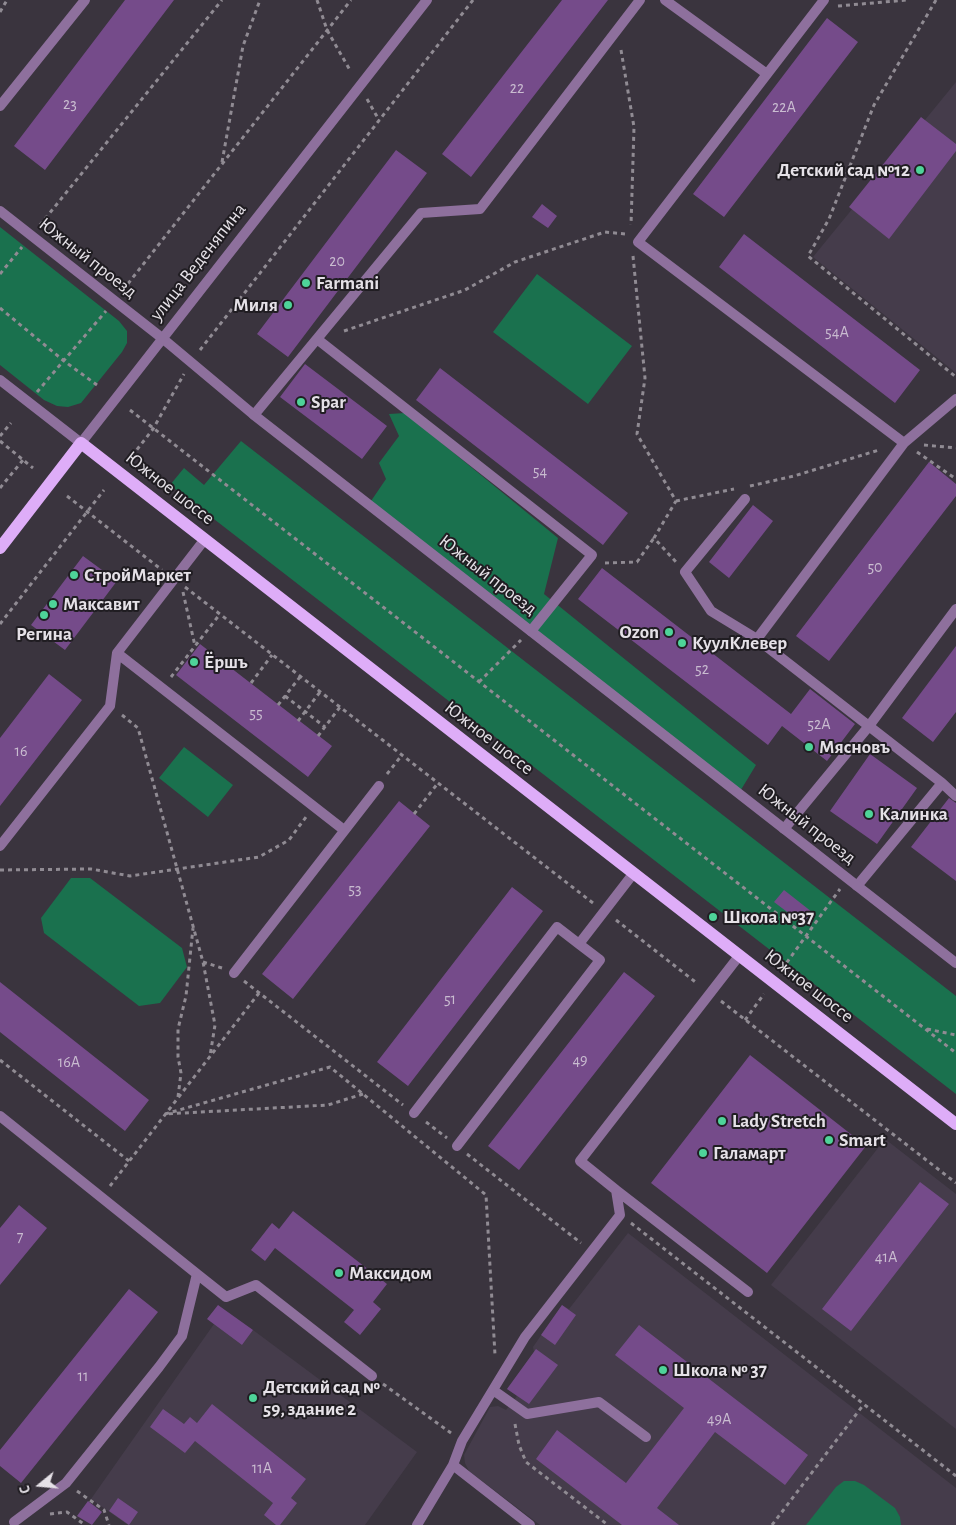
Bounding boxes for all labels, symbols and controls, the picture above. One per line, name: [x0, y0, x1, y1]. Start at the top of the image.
house number: 22: [510, 78, 524, 98]
house number: 23: [63, 94, 77, 114]
house number: 22А: [772, 97, 796, 117]
place label: Детский сад №12: [777, 159, 910, 181]
marker: Детский сад №12: [914, 164, 926, 176]
street label: улица Веденяпина: [145, 199, 251, 325]
street label: Южный проезд: [34, 213, 142, 303]
house number: 20: [329, 251, 345, 271]
place label: Farmani: [316, 272, 379, 294]
marker: Farmani: [300, 277, 312, 289]
place label: Миля: [233, 294, 278, 316]
marker: Миля: [282, 299, 294, 311]
house number: 54А: [825, 322, 849, 342]
place label: Spar: [311, 391, 346, 413]
marker: Spar: [295, 396, 307, 408]
street label: Южное шоссе: [121, 446, 219, 530]
house number: 54: [533, 461, 547, 481]
street label: Южный проезд: [434, 530, 542, 620]
house number: 50: [867, 557, 883, 577]
place label: СтройМаркет: [84, 564, 191, 586]
marker: СтройМаркет: [68, 569, 80, 581]
place label: Максавит: [63, 593, 140, 615]
marker: Максавит: [47, 598, 59, 610]
marker: Регина: [38, 609, 50, 621]
place label: Ozon: [620, 621, 659, 643]
place label: Регина: [16, 623, 72, 645]
marker: Ozon: [663, 626, 675, 638]
place label: КуулКлевер: [692, 632, 787, 654]
marker: КуулКлевер: [676, 637, 688, 649]
place label: Ёршъ: [204, 651, 248, 673]
marker: Ёршъ: [188, 656, 200, 668]
house number: 52: [695, 659, 709, 679]
street label: Южное шоссе: [440, 696, 538, 780]
house number: 55: [249, 703, 263, 723]
house number: 52А: [807, 714, 831, 734]
place label: Мясновъ: [819, 736, 890, 758]
house number: 16: [14, 741, 28, 761]
marker: Мясновъ: [803, 741, 815, 753]
street label: Южный проезд: [753, 779, 861, 869]
place label: Калинка: [879, 803, 948, 825]
marker: Калинка: [863, 808, 875, 820]
house number: 53: [348, 879, 362, 899]
place label: Школа №37: [723, 906, 814, 928]
marker: Школа №37: [707, 911, 719, 923]
street label: Южное шоссе: [760, 944, 858, 1028]
house number: 51: [444, 989, 456, 1009]
house number: 49: [572, 1050, 588, 1070]
house number: 16А: [58, 1052, 80, 1072]
place label: Lady Stretch: [732, 1110, 826, 1132]
marker: Lady Stretch: [716, 1115, 728, 1127]
place label: Smart: [839, 1129, 886, 1151]
marker: Smart: [823, 1134, 835, 1146]
place label: Галамарт: [713, 1142, 786, 1164]
marker: Галамарт: [697, 1147, 709, 1159]
house number: 7: [17, 1227, 23, 1247]
house number: 41А: [875, 1247, 897, 1267]
place label: Максидом: [349, 1262, 432, 1284]
marker: Максидом: [333, 1267, 345, 1279]
place label: Школа № 37: [673, 1359, 767, 1381]
marker: Школа № 37: [657, 1364, 669, 1376]
house number: 11: [77, 1366, 89, 1386]
place label: Детский сад № 59, здание 2: [263, 1376, 380, 1420]
marker: Детский сад № 59, здание 2: [247, 1392, 259, 1404]
house number: 49А: [707, 1409, 731, 1429]
house number: 11А: [252, 1458, 272, 1478]
north arrow: [15, 1460, 65, 1510]
text: С: [18, 1484, 33, 1495]

